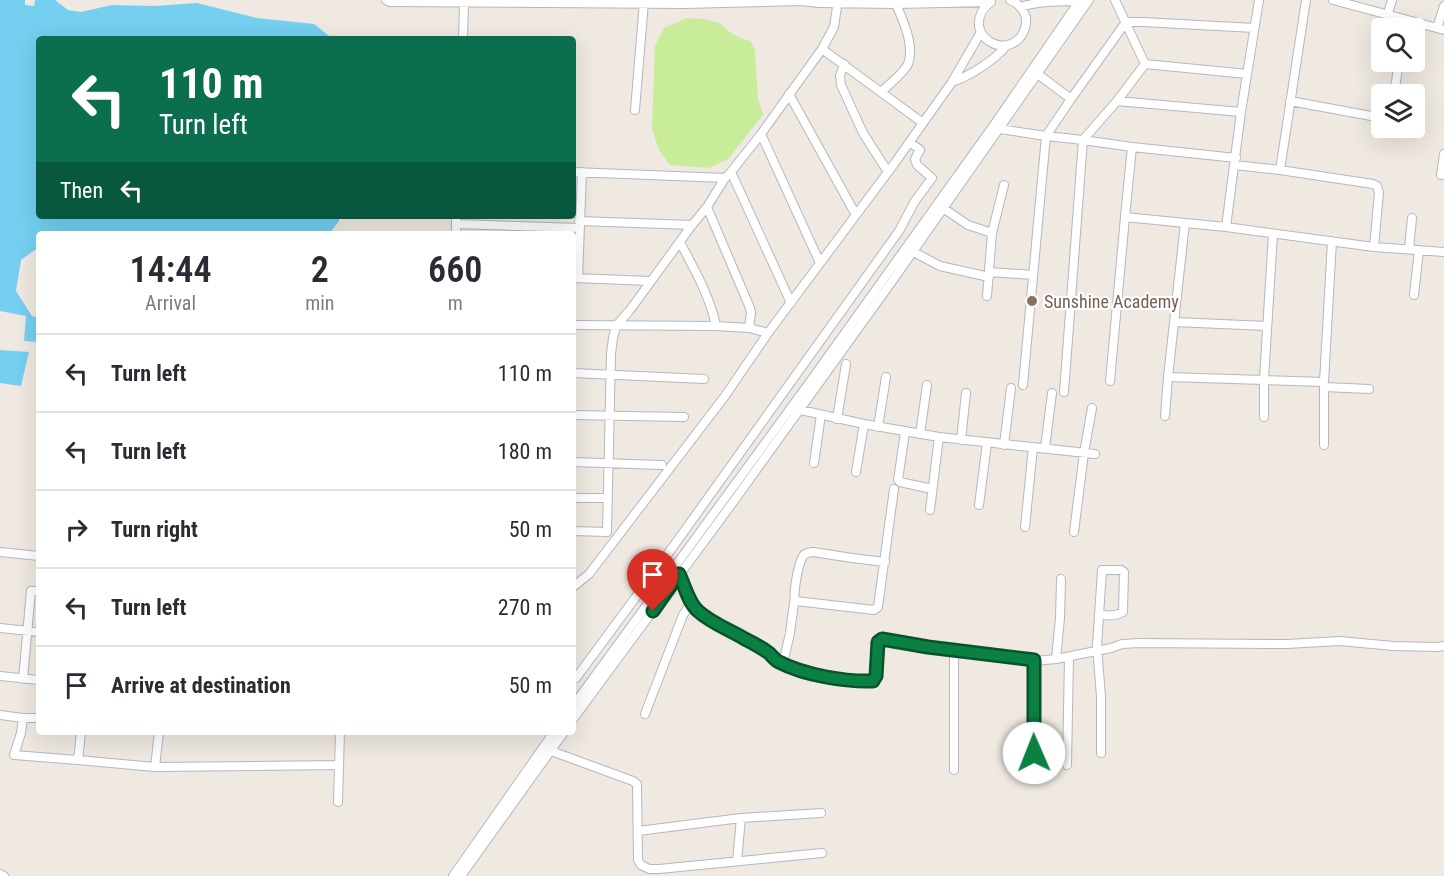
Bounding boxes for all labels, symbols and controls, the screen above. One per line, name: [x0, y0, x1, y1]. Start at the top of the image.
map controls: [1371, 18, 1425, 138]
button: search: [1371, 18, 1425, 72]
text: 110 m: [159, 59, 264, 108]
icon: left: [60, 60, 138, 138]
button: layers: [1371, 84, 1425, 138]
text: Turn left: [159, 109, 248, 141]
icon: left: [115, 174, 148, 207]
text: Then: [60, 178, 103, 203]
text: 14:44: [130, 249, 212, 291]
text: 2: [311, 249, 329, 291]
text: 660: [428, 249, 482, 291]
text: Arrival: [145, 291, 196, 315]
text: min: [305, 291, 334, 315]
text: m: [448, 291, 463, 315]
place label: Sunshine Academy: [1044, 291, 1179, 312]
marker: Sunshine Academy: [1025, 294, 1039, 308]
icon: left: [60, 357, 93, 390]
text: Turn left: [111, 361, 186, 386]
text: 110 m: [498, 361, 552, 386]
icon: left: [60, 435, 93, 468]
text: Turn left: [111, 439, 186, 464]
text: 180 m: [498, 439, 552, 464]
icon: right: [60, 513, 93, 546]
text: Turn right: [111, 517, 198, 542]
text: 50 m: [509, 517, 552, 542]
pin: [627, 549, 678, 611]
icon: arrive: [636, 558, 669, 591]
icon: left: [60, 591, 93, 624]
text: Turn left: [111, 595, 186, 620]
text: 270 m: [498, 595, 552, 620]
icon: arrive: [60, 669, 93, 702]
text: Arrive at destination: [111, 673, 291, 698]
text: 50 m: [509, 673, 552, 698]
position arrow: [1002, 721, 1066, 785]

